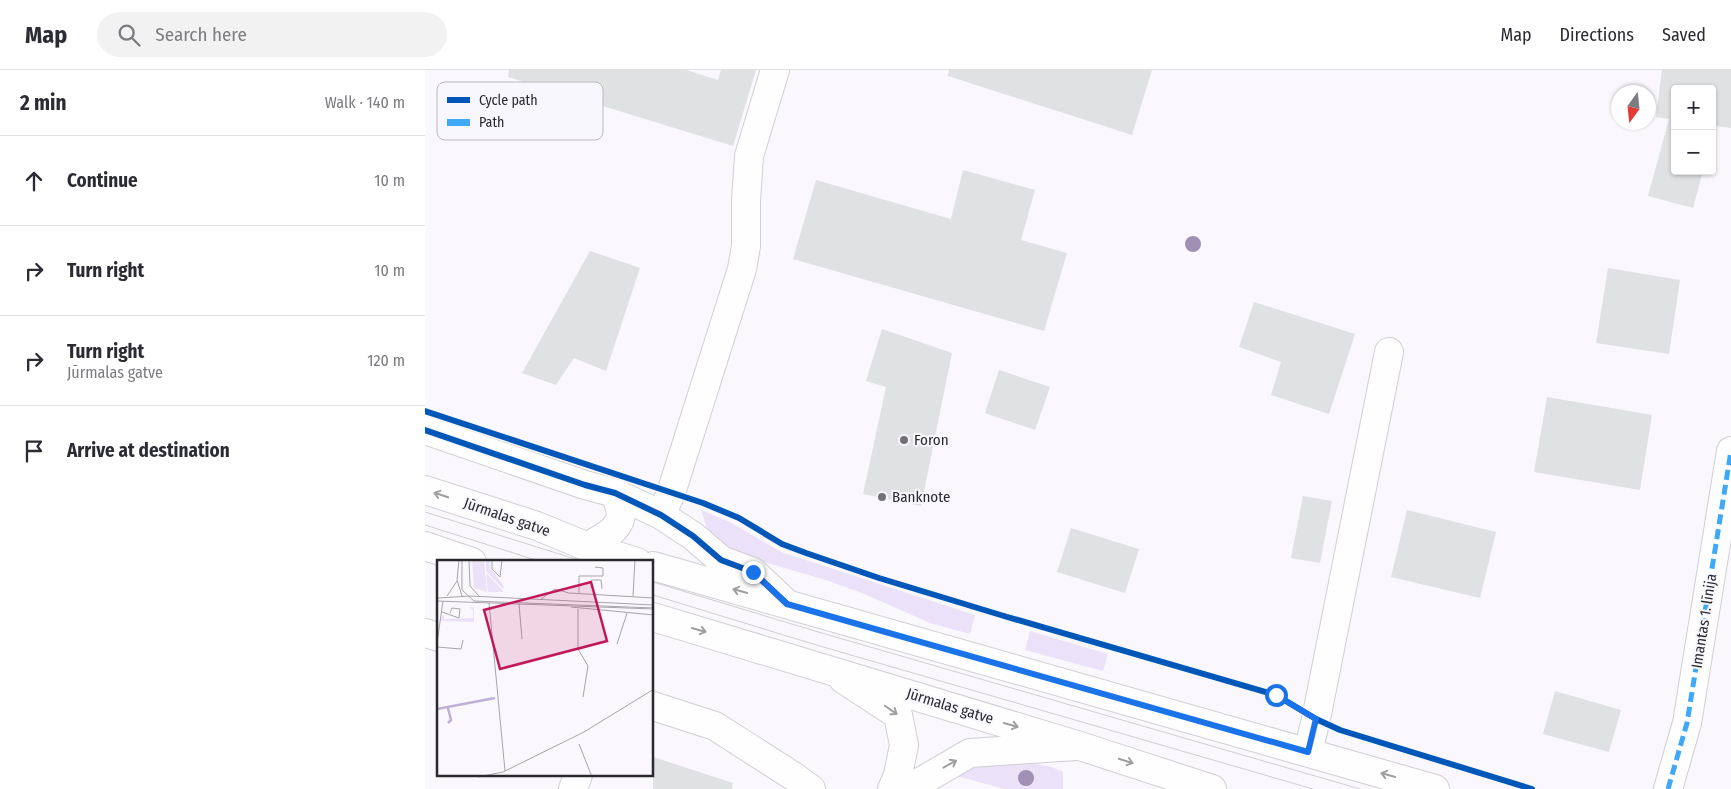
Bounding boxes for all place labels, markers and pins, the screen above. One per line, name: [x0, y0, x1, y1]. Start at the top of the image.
place label: Foron: [914, 431, 949, 449]
marker: Foron: [898, 434, 910, 446]
place label: Banknote: [892, 488, 950, 506]
marker: Banknote: [876, 491, 888, 503]

